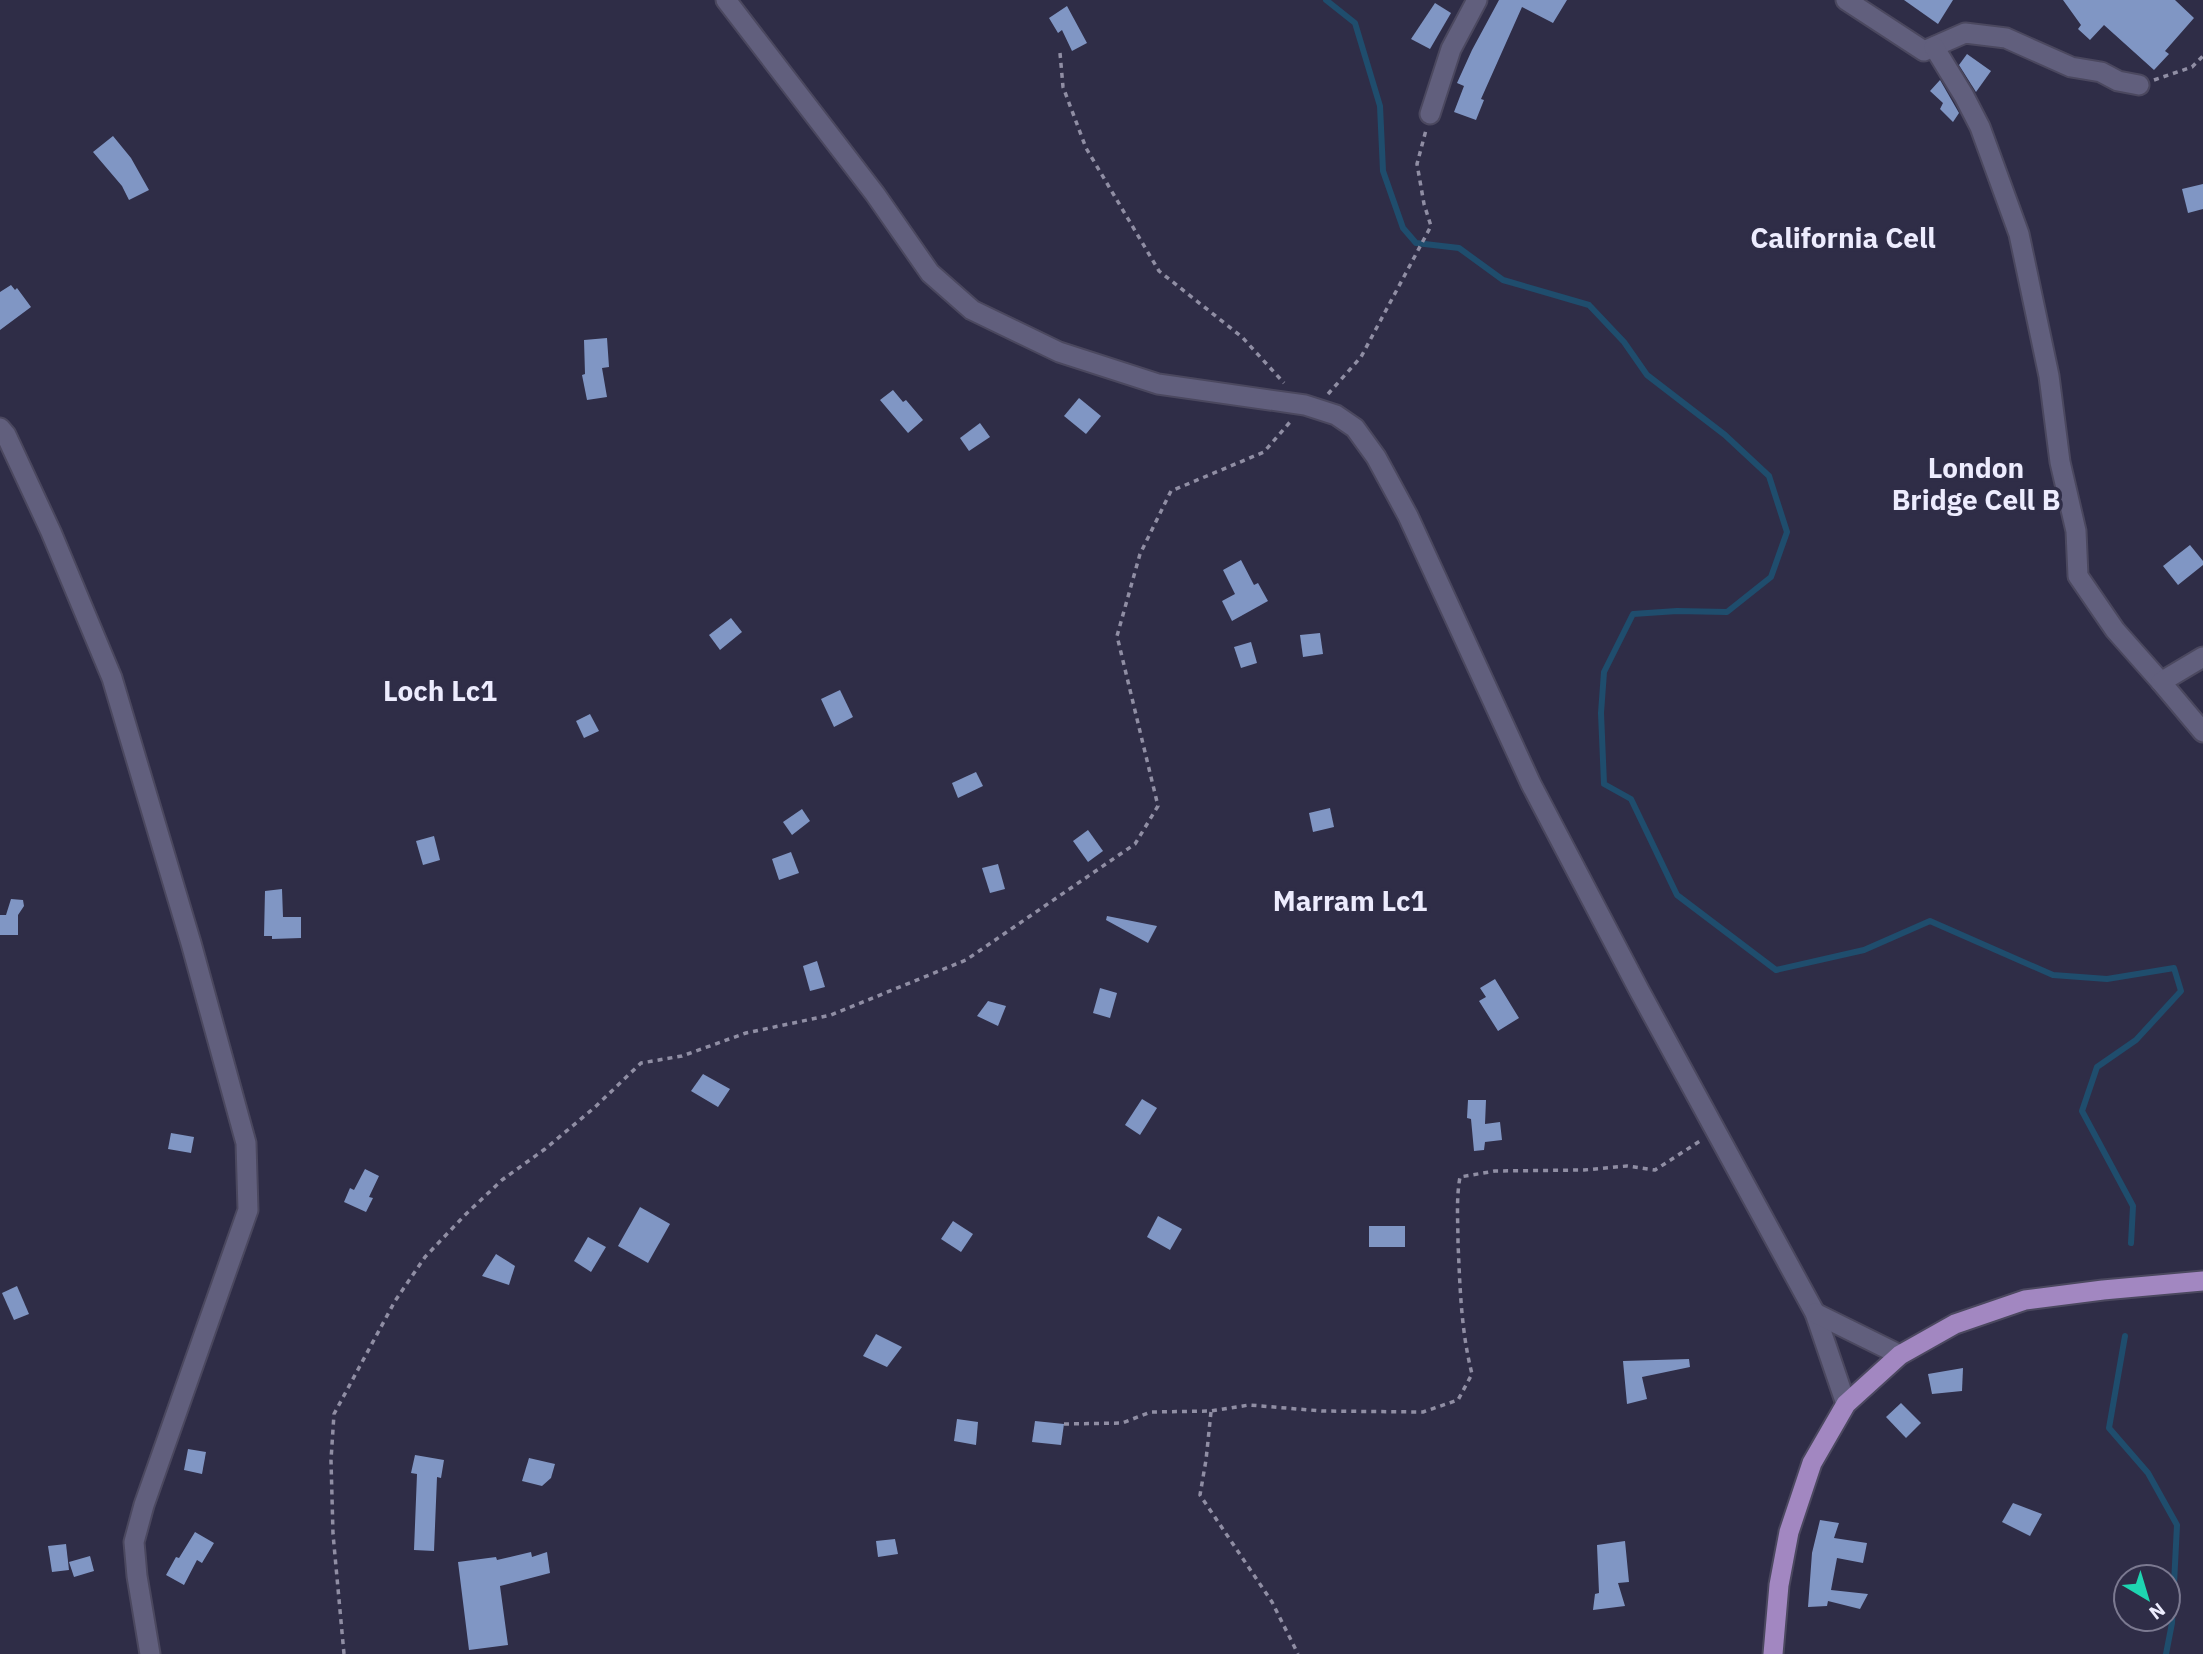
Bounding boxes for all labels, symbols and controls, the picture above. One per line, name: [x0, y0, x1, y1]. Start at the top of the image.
district label: California Cell: [1750, 219, 1936, 256]
district label: London Bridge Cell B: [1892, 449, 2060, 518]
district label: Loch Lc1: [383, 672, 497, 709]
district label: Marram Lc1: [1273, 882, 1427, 919]
north arrow: [2112, 1563, 2182, 1633]
text: N: [2145, 1598, 2170, 1625]

